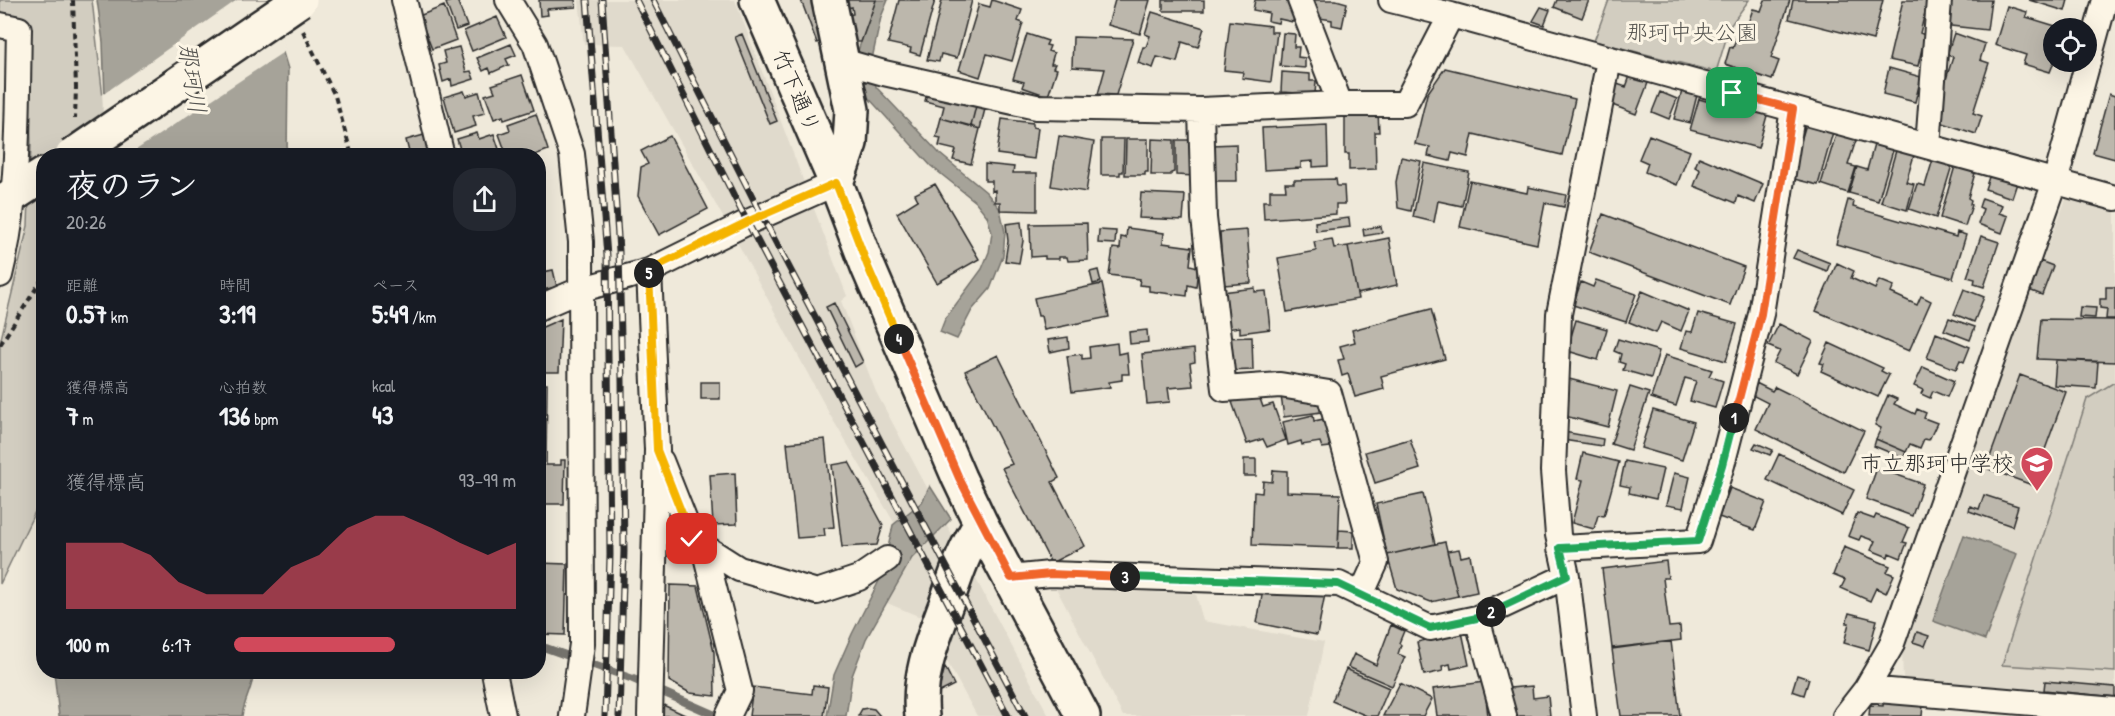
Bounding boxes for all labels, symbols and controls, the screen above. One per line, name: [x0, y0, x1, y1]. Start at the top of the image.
park label: 那珂中央公園: [1626, 17, 1758, 47]
map controls: [2043, 18, 2097, 72]
button: locate: [2043, 18, 2097, 72]
water label: 那珂川: [172, 40, 214, 116]
street label: 竹下通り: [766, 45, 828, 137]
pin: [1706, 67, 1757, 118]
icon: arrive: [1715, 76, 1748, 109]
text: 夜のラン: [66, 163, 198, 207]
button: share: [453, 168, 516, 231]
text: 20:26: [66, 208, 106, 235]
pin: 5: [634, 258, 664, 288]
text: 5: [646, 262, 652, 284]
text: 距離: [66, 274, 98, 296]
text: 時間: [219, 274, 251, 296]
text: ペース: [372, 274, 419, 296]
text: 0.57: [66, 296, 107, 331]
text: 3:19: [219, 296, 256, 331]
text: 5:49: [372, 296, 408, 331]
text: km: [107, 306, 128, 328]
text: /km: [408, 306, 436, 328]
pin: 4: [884, 324, 914, 354]
text: 4: [896, 328, 902, 350]
text: kcal: [372, 375, 395, 397]
text: 獲得標高: [66, 376, 130, 398]
text: 心拍数: [219, 376, 267, 398]
text: 43: [372, 397, 393, 432]
text: 7: [66, 398, 79, 433]
text: 136: [219, 398, 250, 433]
pin: 1: [1719, 403, 1749, 433]
text: 1: [1731, 407, 1737, 429]
text: m: [79, 408, 93, 430]
text: bpm: [250, 408, 278, 430]
school or university icon: 市立那珂中学校: [2019, 445, 2055, 492]
place label: 市立那珂中学校: [1860, 448, 2014, 478]
text: 93–99 m: [458, 466, 516, 493]
text: 獲得標高: [66, 468, 146, 495]
pin: [666, 513, 717, 564]
icon: check: [675, 522, 708, 555]
pin: 3: [1110, 562, 1140, 592]
text: 3: [1121, 566, 1129, 588]
pin: 2: [1476, 597, 1506, 627]
text: 2: [1487, 601, 1495, 623]
text: 100 m: [66, 631, 109, 658]
text: 6:17: [162, 631, 192, 658]

